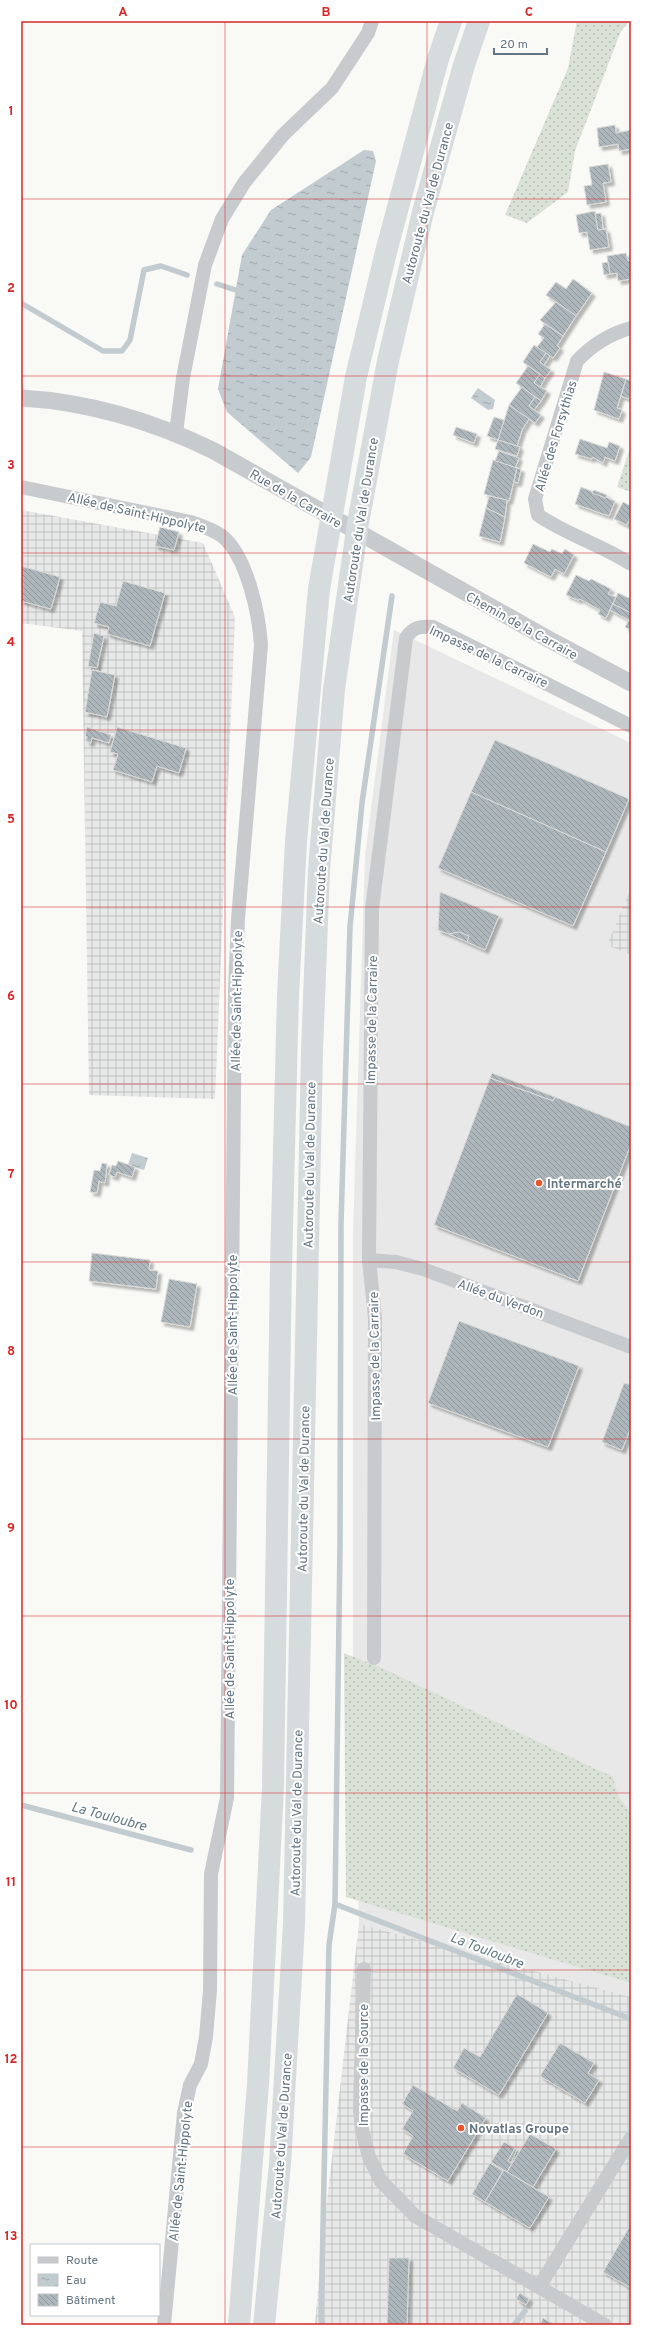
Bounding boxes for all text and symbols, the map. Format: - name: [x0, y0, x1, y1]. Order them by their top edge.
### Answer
- text: A: [118, 5, 128, 21]
- text: B: [322, 5, 331, 21]
- text: C: [525, 5, 533, 21]
- scale bar: [494, 30, 547, 56]
- text: 20 m: [500, 37, 528, 53]
- text: 1: [8, 104, 14, 120]
- street label: Autoroute du Val de Durance: [400, 121, 458, 286]
- text: 2: [7, 281, 15, 297]
- street label: Allée des Forsythias: [532, 379, 581, 494]
- street label: Autoroute du Val de Durance: [341, 437, 383, 604]
- text: 3: [7, 458, 15, 474]
- street label: Rue de la Carraire: [246, 467, 344, 533]
- street label: Allée de Saint-Hippolyte: [66, 490, 207, 538]
- street label: Chemin de la Carraire: [462, 589, 580, 664]
- street label: Impasse de la Carraire: [426, 623, 550, 692]
- text: 4: [7, 635, 15, 651]
- street label: Autoroute du Val de Durance: [311, 757, 339, 925]
- text: 5: [7, 812, 15, 828]
- street label: Allée de Saint-Hippolyte: [229, 930, 247, 1072]
- street label: Impasse de la Carraire: [364, 955, 382, 1085]
- text: 6: [7, 989, 15, 1005]
- street label: Autoroute du Val de Durance: [302, 1082, 320, 1249]
- text: 7: [8, 1167, 15, 1183]
- place label: Intermarché: [547, 1177, 622, 1193]
- marker: Intermarché: [534, 1178, 544, 1188]
- street label: Allée de Saint-Hippolyte: [226, 1254, 242, 1396]
- street label: Allée du Verdon: [455, 1277, 546, 1323]
- street label: Impasse de la Carraire: [367, 1291, 385, 1421]
- text: 8: [7, 1344, 15, 1360]
- street label: Autoroute du Val de Durance: [296, 1406, 314, 1573]
- text: 9: [7, 1521, 15, 1537]
- street label: Allée de Saint-Hippolyte: [223, 1578, 239, 1720]
- text: 10: [4, 1698, 18, 1714]
- street label: Autoroute du Val de Durance: [289, 1730, 307, 1897]
- water label: La Touloubre: [69, 1799, 149, 1836]
- text: 11: [6, 1875, 16, 1891]
- water label: La Touloubre: [447, 1930, 526, 1973]
- street label: Impasse de la Source: [357, 2004, 373, 2126]
- text: 12: [4, 2052, 18, 2068]
- street label: Autoroute du Val de Durance: [269, 2052, 297, 2220]
- street label: Allée de Saint-Hippolyte: [167, 2100, 197, 2242]
- place label: Novatlas Groupe: [469, 2122, 569, 2138]
- marker: Novatlas Groupe: [456, 2123, 466, 2133]
- text: 13: [5, 2229, 18, 2245]
- legend: [30, 2244, 160, 2316]
- text: Route: [66, 2253, 98, 2269]
- text: Eau: [66, 2273, 86, 2289]
- text: Bâtiment: [66, 2293, 116, 2309]

